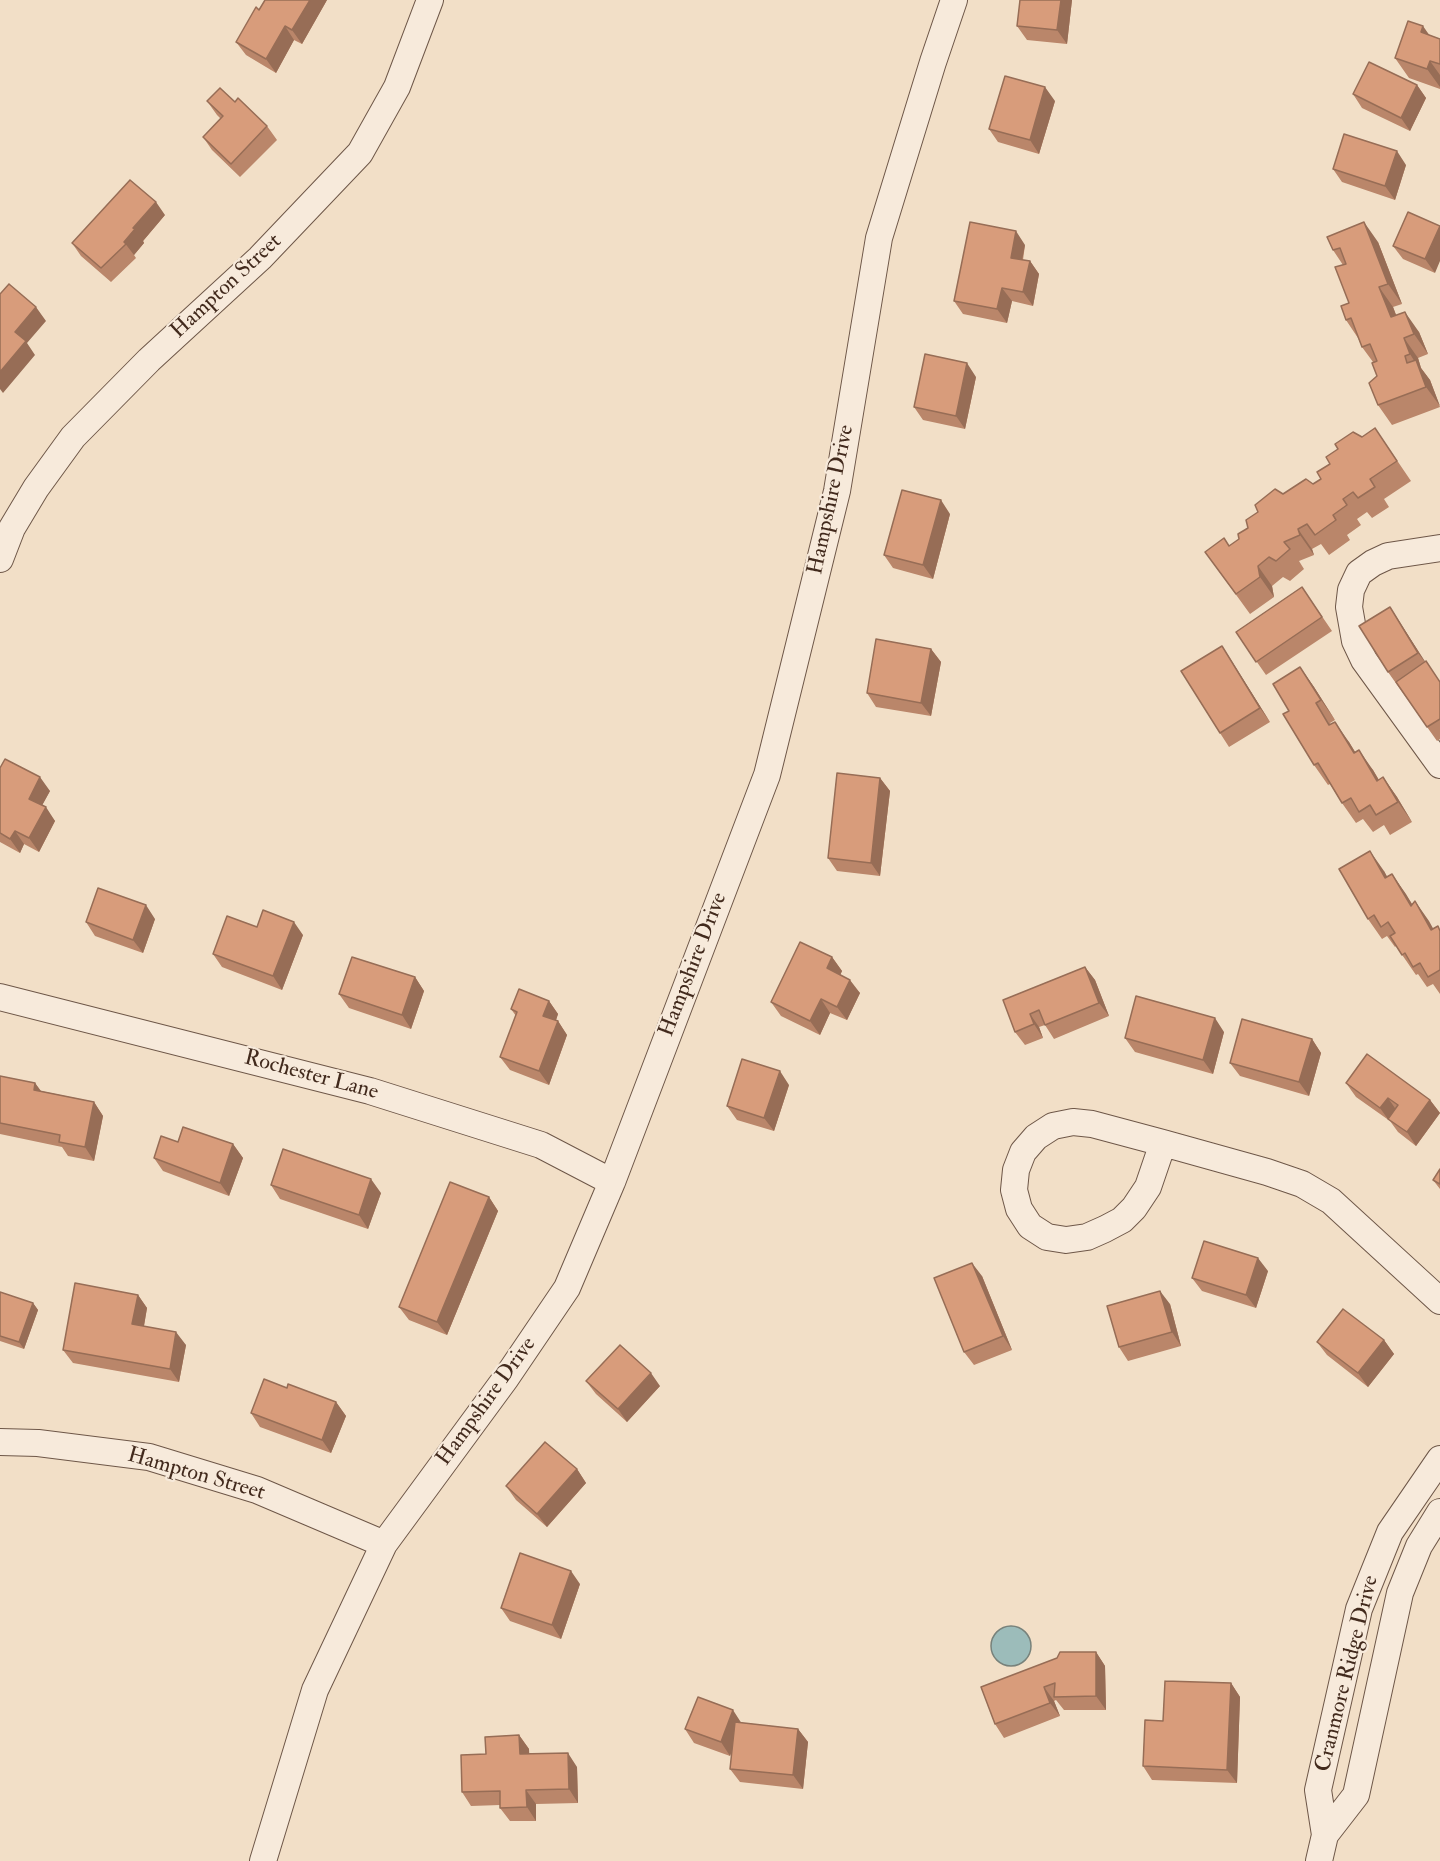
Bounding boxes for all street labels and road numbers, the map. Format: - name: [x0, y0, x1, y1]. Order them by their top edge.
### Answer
- street label: Hampton Street: [166, 229, 288, 345]
- street label: Hampshire Drive: [803, 423, 861, 577]
- street label: Hampshire Drive: [654, 889, 734, 1041]
- street label: Rochester Lane: [241, 1045, 381, 1107]
- street label: Hampshire Drive: [432, 1333, 542, 1471]
- street label: Hampton Street: [124, 1443, 268, 1507]
- street label: Cranmore Ridge Drive: [1311, 1573, 1385, 1775]

